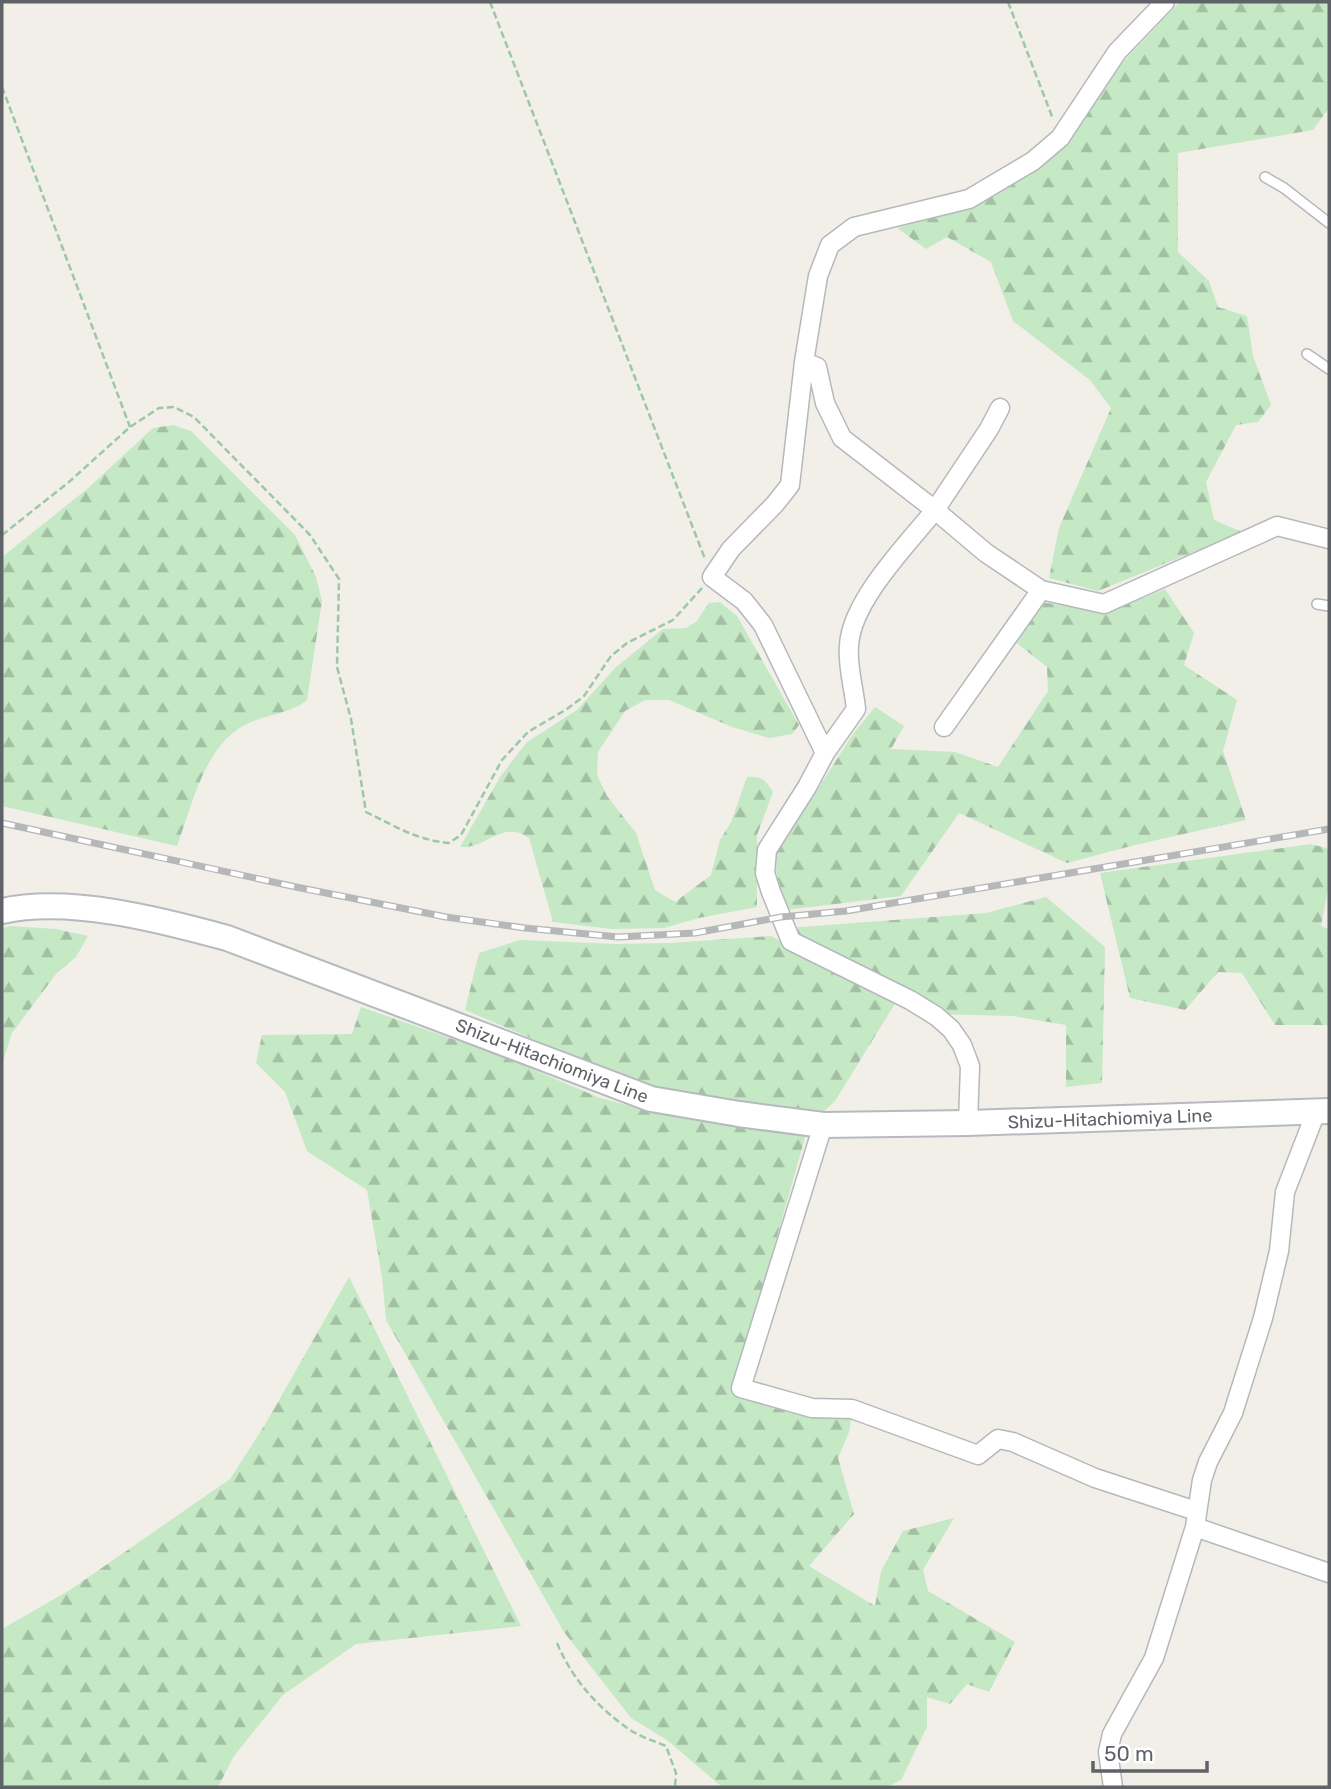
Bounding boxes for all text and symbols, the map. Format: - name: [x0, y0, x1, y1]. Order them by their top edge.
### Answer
- street label: Shizu-Hitachiomiya Line: [453, 1014, 651, 1108]
- street label: Shizu-Hitachiomiya Line: [1007, 1104, 1213, 1134]
- scale bar: [1093, 1730, 1207, 1774]
- text: 50 m: [1104, 1741, 1154, 1766]

